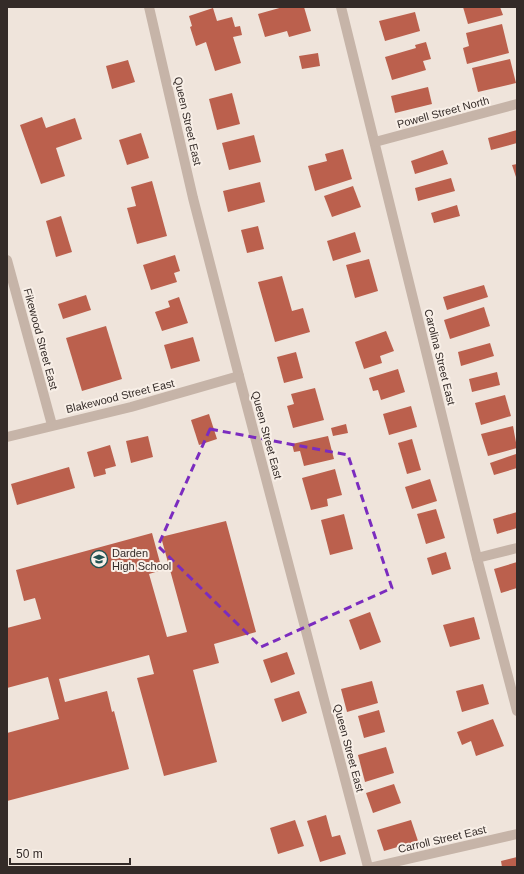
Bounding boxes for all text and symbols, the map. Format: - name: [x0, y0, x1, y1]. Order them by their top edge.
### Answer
- street label: Queen Street East: [172, 76, 204, 166]
- street label: Powell Street North: [396, 94, 490, 130]
- street label: Fikewood Street East: [22, 287, 60, 391]
- street label: Carolina Street East: [422, 308, 458, 406]
- street label: Blakewood Street East: [65, 377, 175, 415]
- street label: Queen Street East: [249, 390, 285, 480]
- place label: Darden High School: [112, 547, 171, 572]
- school or university icon: Darden High School: [89, 549, 109, 569]
- street label: Queen Street East: [331, 703, 367, 793]
- street label: Carroll Street East: [397, 823, 487, 855]
- scale bar: [10, 840, 130, 866]
- text: 50 m: [16, 847, 43, 861]

